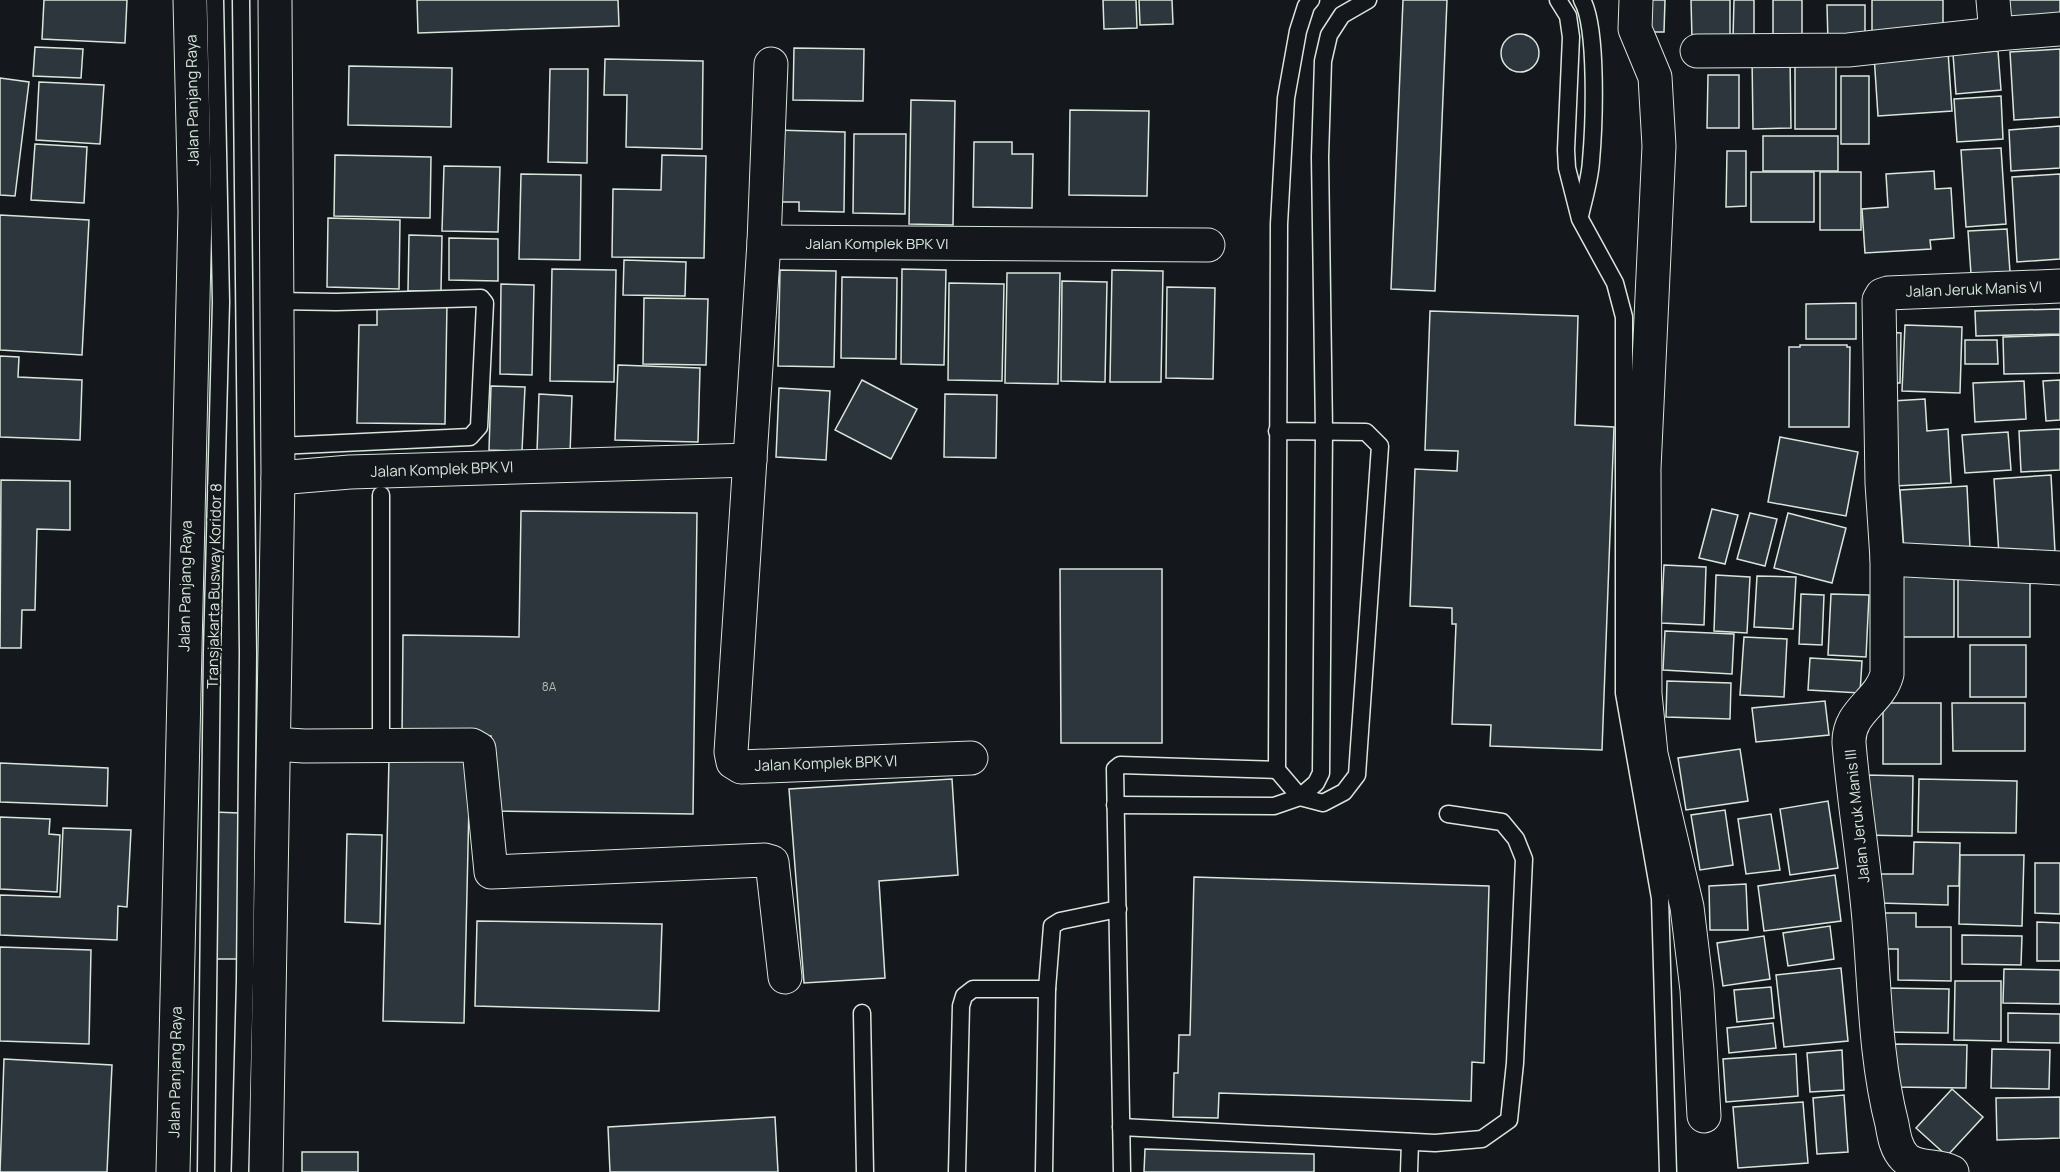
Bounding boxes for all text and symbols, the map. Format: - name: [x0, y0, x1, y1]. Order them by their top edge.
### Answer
- street label: Jalan Panjang Raya: [180, 34, 204, 166]
- street label: Jalan Komplek BPK VI: [806, 233, 948, 254]
- street label: Jalan Jeruk Manis VI: [1906, 276, 2042, 302]
- street label: Jalan Komplek BPK VI: [370, 456, 514, 482]
- street label: Transjakarta Busway Koridor 8: [202, 483, 226, 689]
- street label: Jalan Panjang Raya: [173, 520, 197, 652]
- house number: 8A: [542, 678, 557, 695]
- street label: Jalan Jeruk Manis III: [1840, 748, 1874, 884]
- street label: Jalan Komplek BPK VI: [754, 750, 898, 776]
- street label: Jalan Panjang Raya: [163, 1006, 187, 1138]

